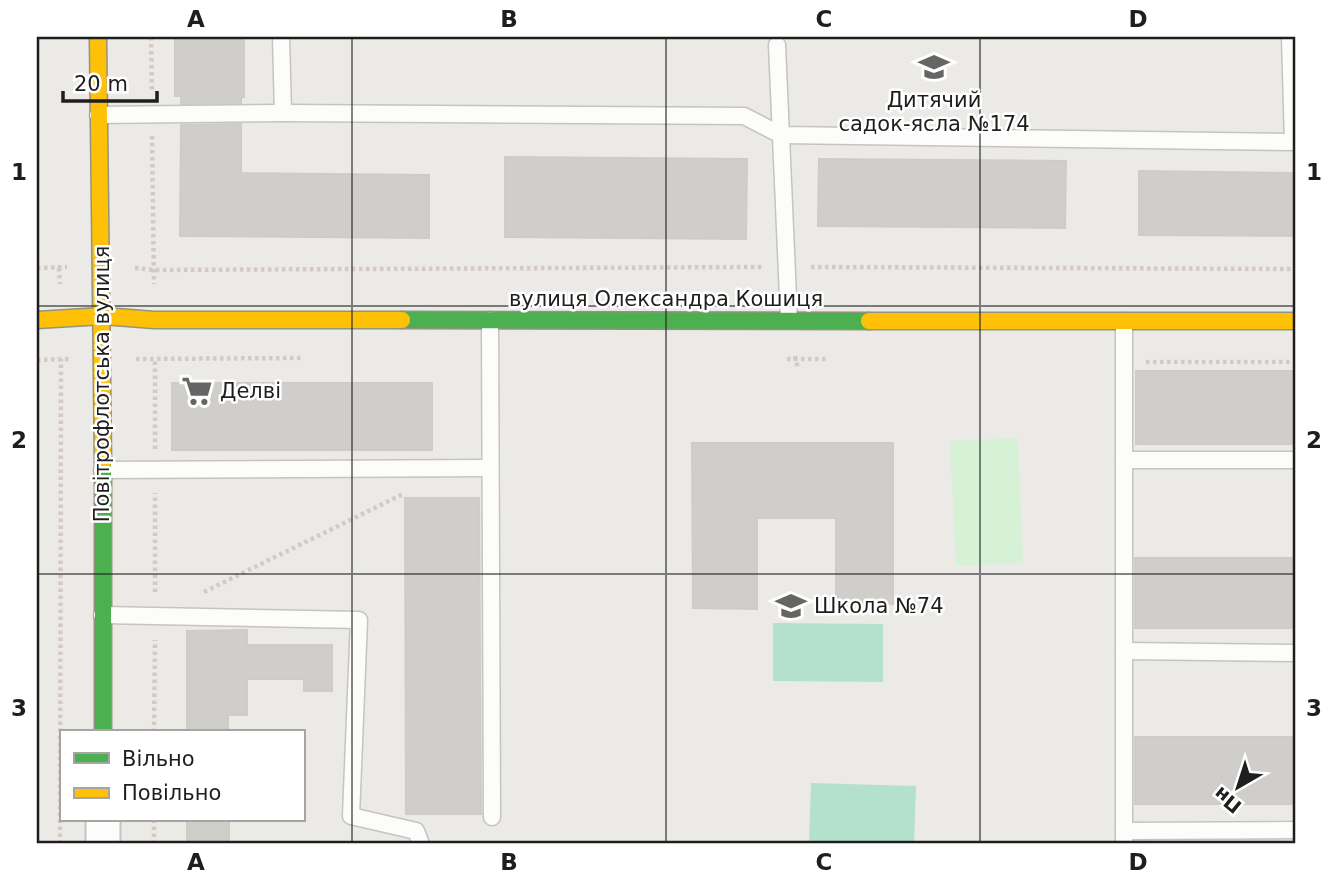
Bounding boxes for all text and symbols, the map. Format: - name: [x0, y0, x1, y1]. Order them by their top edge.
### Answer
- text: A: [187, 6, 205, 32]
- text: B: [500, 6, 518, 32]
- text: C: [816, 6, 832, 32]
- text: D: [1128, 6, 1148, 32]
- school or university icon: Дитячий садок-ясла №174: [917, 50, 951, 84]
- scale bar: [63, 60, 158, 104]
- text: 20 m: [74, 72, 128, 96]
- place label: Дитячий садок-ясла №174: [838, 88, 1030, 136]
- text: 1: [11, 159, 27, 185]
- text: 1: [1306, 159, 1322, 185]
- street label: Повітрофлотська вулиця: [90, 246, 114, 522]
- street label: вулиця Олександра Кошиця: [509, 287, 823, 311]
- supermarket icon: Делві: [180, 374, 214, 408]
- place label: Делві: [220, 379, 281, 403]
- text: 2: [11, 427, 27, 453]
- text: 2: [1306, 427, 1322, 453]
- school or university icon: Школа №74: [774, 589, 808, 623]
- place label: Школа №74: [814, 594, 944, 618]
- text: 3: [11, 695, 27, 721]
- text: 3: [1306, 695, 1322, 721]
- legend: [60, 730, 304, 822]
- text: Вільно: [122, 747, 195, 771]
- north arrow: [1204, 752, 1274, 822]
- text: Повільно: [122, 781, 221, 805]
- text: Пн: [1209, 783, 1246, 818]
- text: A: [187, 849, 205, 875]
- text: B: [500, 849, 518, 875]
- text: C: [816, 849, 832, 875]
- text: D: [1128, 849, 1148, 875]

